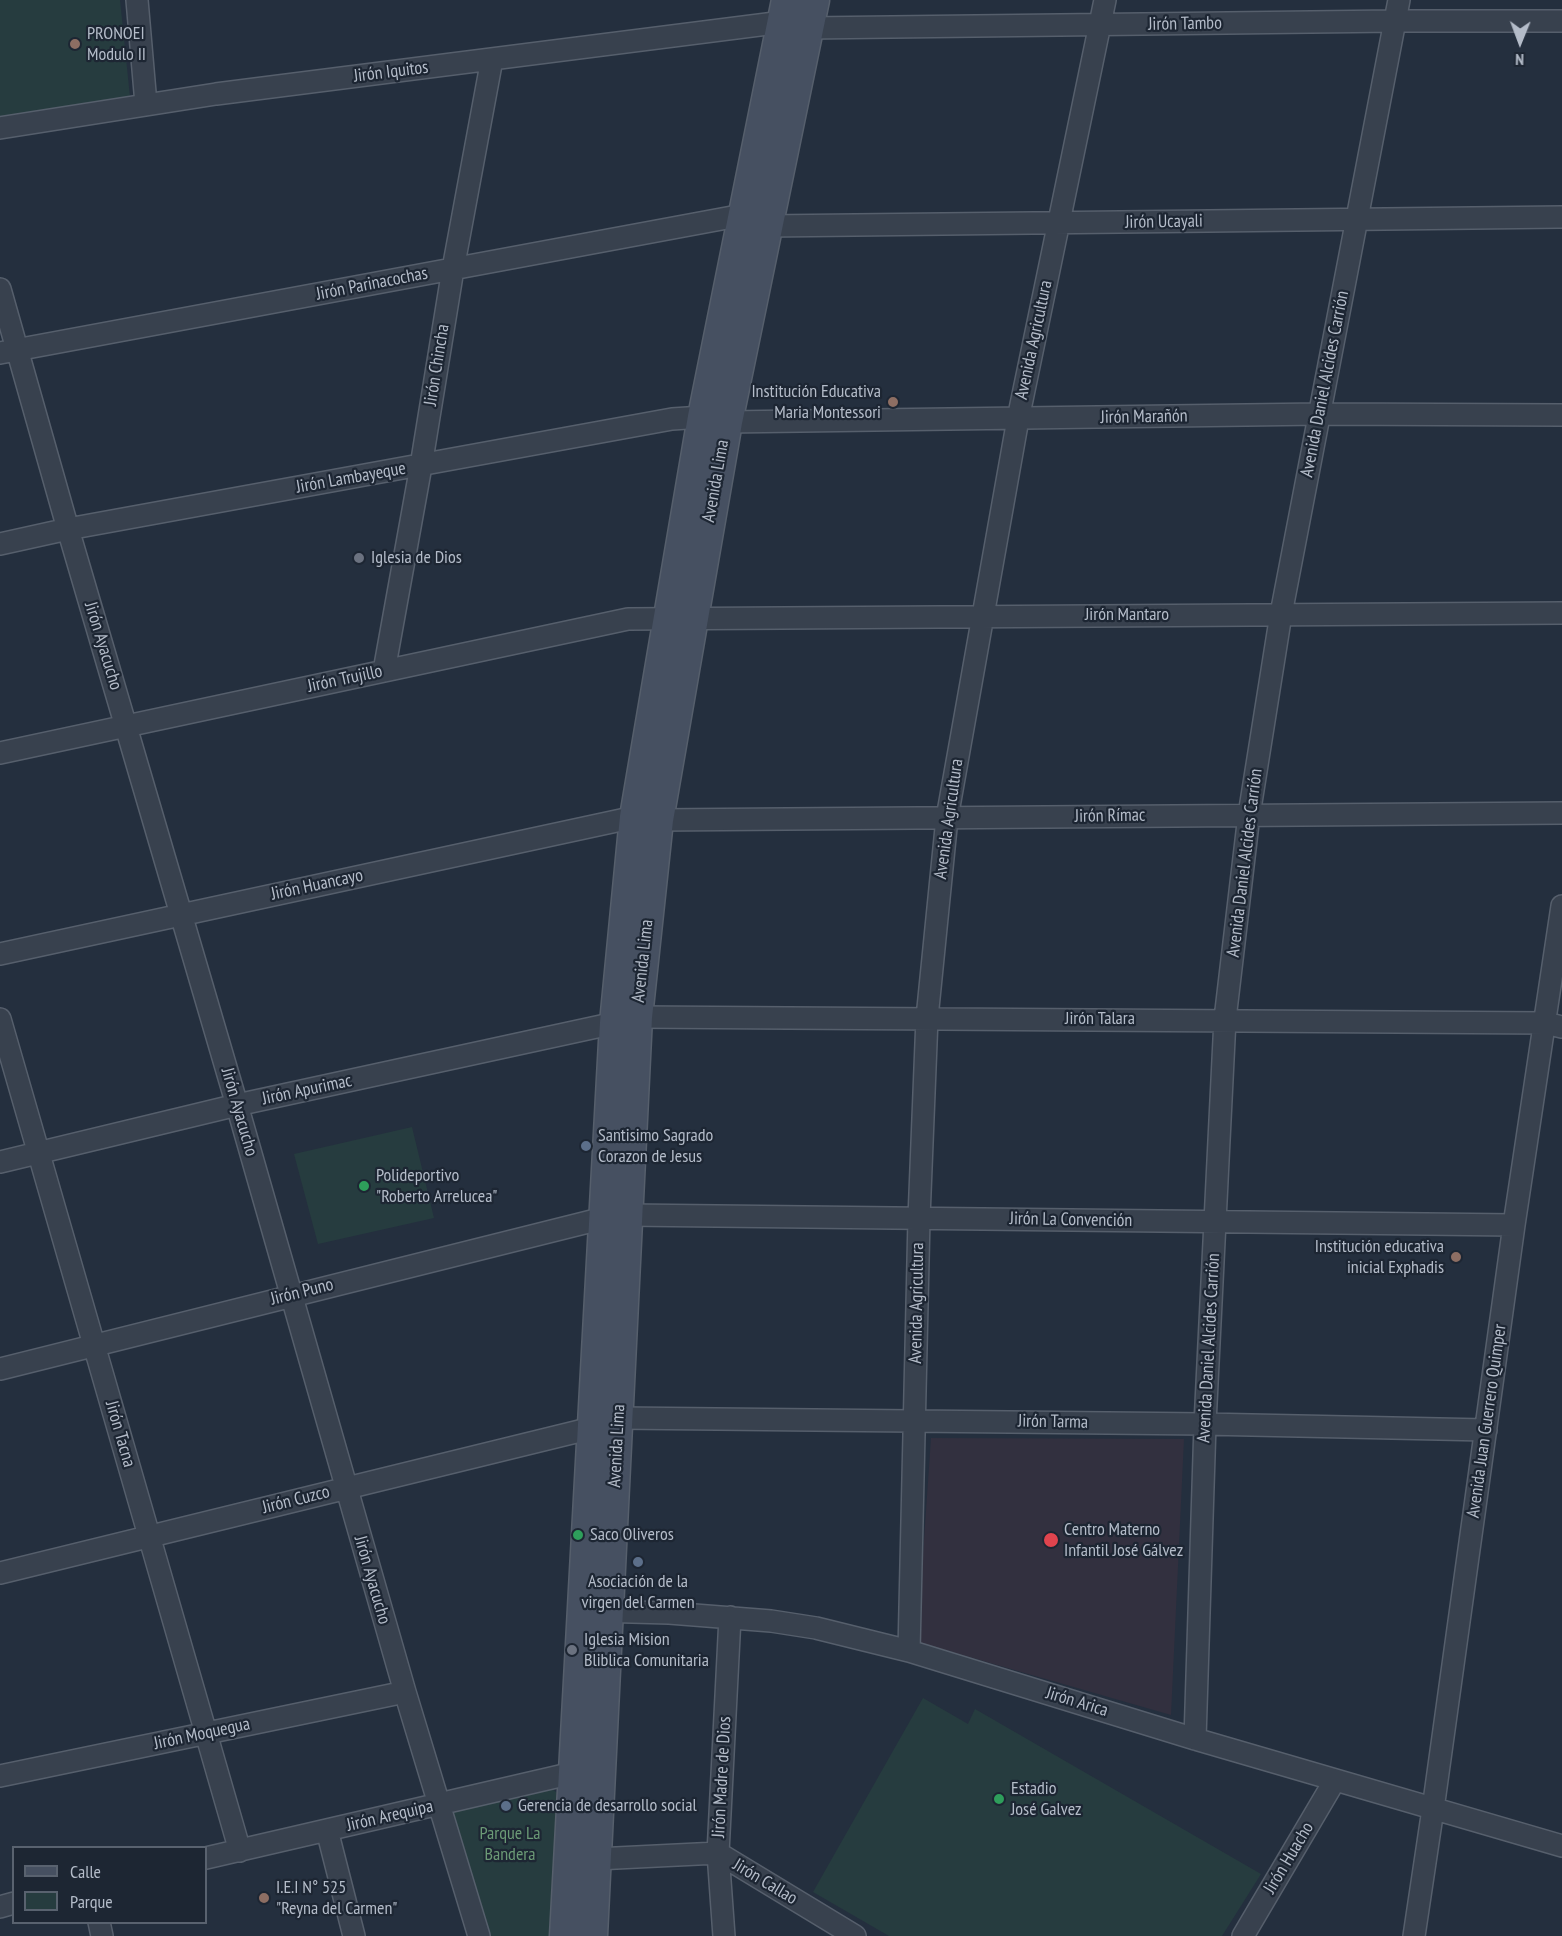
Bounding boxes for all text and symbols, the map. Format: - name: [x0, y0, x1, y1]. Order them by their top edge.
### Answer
- north arrow: [1490, 12, 1550, 72]
- street label: Jirón Tambo: [1148, 13, 1222, 35]
- place label: PRONOEI Modulo II: [87, 23, 146, 66]
- marker: PRONOEI Modulo II: [68, 37, 82, 51]
- text: N: [1515, 50, 1524, 70]
- street label: Jirón Iquitos: [352, 57, 430, 87]
- street label: Jirón Ucayali: [1125, 211, 1203, 233]
- street label: Jirón Parinacochas: [315, 263, 429, 305]
- street label: Avenida Agricultura: [1011, 278, 1057, 402]
- street label: Avenida Daniel Alcides Carrión: [1296, 289, 1354, 479]
- street label: Jirón Chincha: [420, 323, 454, 407]
- place label: Institución Educativa Maria Montessori: [751, 381, 881, 424]
- marker: Institución Educativa Maria Montessori: [886, 395, 900, 409]
- street label: Jirón Marañón: [1100, 405, 1188, 429]
- street label: Avenida Lima: [698, 438, 734, 524]
- street label: Jirón Lambayeque: [295, 458, 407, 498]
- place label: Iglesia de Dios: [371, 547, 462, 569]
- marker: Iglesia de Dios: [352, 551, 366, 565]
- street label: Jirón Ayacucho: [79, 599, 127, 693]
- street label: Jirón Mantaro: [1085, 604, 1169, 626]
- street label: Jirón Trujillo: [306, 661, 384, 697]
- street label: Avenida Agricultura: [930, 757, 968, 881]
- street label: Avenida Daniel Alcides Carrión: [1223, 768, 1267, 958]
- street label: Jirón Rímac: [1075, 805, 1145, 827]
- street label: Jirón Huancayo: [269, 865, 365, 905]
- street label: Avenida Lima: [628, 918, 658, 1004]
- street label: Jirón Talara: [1065, 1008, 1135, 1030]
- street label: Jirón Ayacucho: [216, 1065, 262, 1159]
- street label: Jirón Apurimac: [260, 1070, 354, 1110]
- place label: Santisimo Sagrado Corazon de Jesus: [598, 1125, 713, 1168]
- marker: Santisimo Sagrado Corazon de Jesus: [579, 1139, 593, 1153]
- place label: Polideportivo "Roberto Arrelucea": [376, 1165, 497, 1208]
- marker: Polideportivo "Roberto Arrelucea": [357, 1179, 371, 1193]
- street label: Jirón La Convención: [1010, 1208, 1132, 1232]
- place label: Institución educativa inicial Exphadis: [1315, 1236, 1444, 1278]
- street label: Avenida Agricultura: [905, 1242, 929, 1364]
- marker: Institución educativa inicial Exphadis: [1449, 1250, 1463, 1264]
- street label: Avenida Daniel Alcides Carrión: [1193, 1253, 1225, 1443]
- street label: Jirón Puno: [268, 1274, 336, 1310]
- street label: Avenida Juan Guerrero Quimper: [1463, 1323, 1511, 1519]
- street label: Jirón Tacna: [100, 1398, 140, 1470]
- street label: Avenida Lima: [604, 1404, 630, 1488]
- street label: Jirón Tarma: [1018, 1411, 1088, 1433]
- street label: Jirón Cuzco: [260, 1481, 332, 1519]
- place label: Centro Materno Infantil José Gálvez: [1064, 1519, 1183, 1562]
- place label: Saco Oliveros: [590, 1524, 674, 1546]
- marker: Saco Oliveros: [571, 1528, 585, 1542]
- marker: Centro Materno Infantil José Gálvez: [1042, 1531, 1060, 1549]
- street label: Jirón Ayacucho: [349, 1533, 395, 1627]
- marker: Asociación de la virgen del Carmen: [631, 1555, 645, 1569]
- place label: Asociación de la virgen del Carmen: [581, 1571, 695, 1614]
- place label: Iglesia Mision Bliblica Comunitaria: [584, 1629, 709, 1672]
- marker: Iglesia Mision Bliblica Comunitaria: [565, 1643, 579, 1657]
- street label: Jirón Arica: [1043, 1682, 1111, 1722]
- street label: Jirón Moquegua: [152, 1713, 252, 1755]
- street label: Jirón Madre de Dios: [708, 1716, 736, 1838]
- place label: Estadio José Galvez: [1011, 1778, 1081, 1820]
- marker: Estadio José Galvez: [992, 1792, 1006, 1806]
- place label: Gerencia de desarrollo social: [518, 1795, 697, 1817]
- street label: Jirón Arequipa: [345, 1796, 435, 1836]
- marker: Gerencia de desarrollo social: [499, 1799, 513, 1813]
- street label: Jirón Huacho: [1259, 1818, 1319, 1898]
- park label: Parque La Bandera: [479, 1823, 541, 1866]
- legend: [12, 1846, 207, 1924]
- street label: Jirón Callao: [729, 1854, 801, 1910]
- text: Calle: [70, 1860, 101, 1883]
- place label: I.E.I N° 525 "Reyna del Carmen": [276, 1877, 397, 1920]
- text: Parque: [70, 1890, 113, 1913]
- marker: I.E.I N° 525 "Reyna del Carmen": [257, 1891, 271, 1905]

